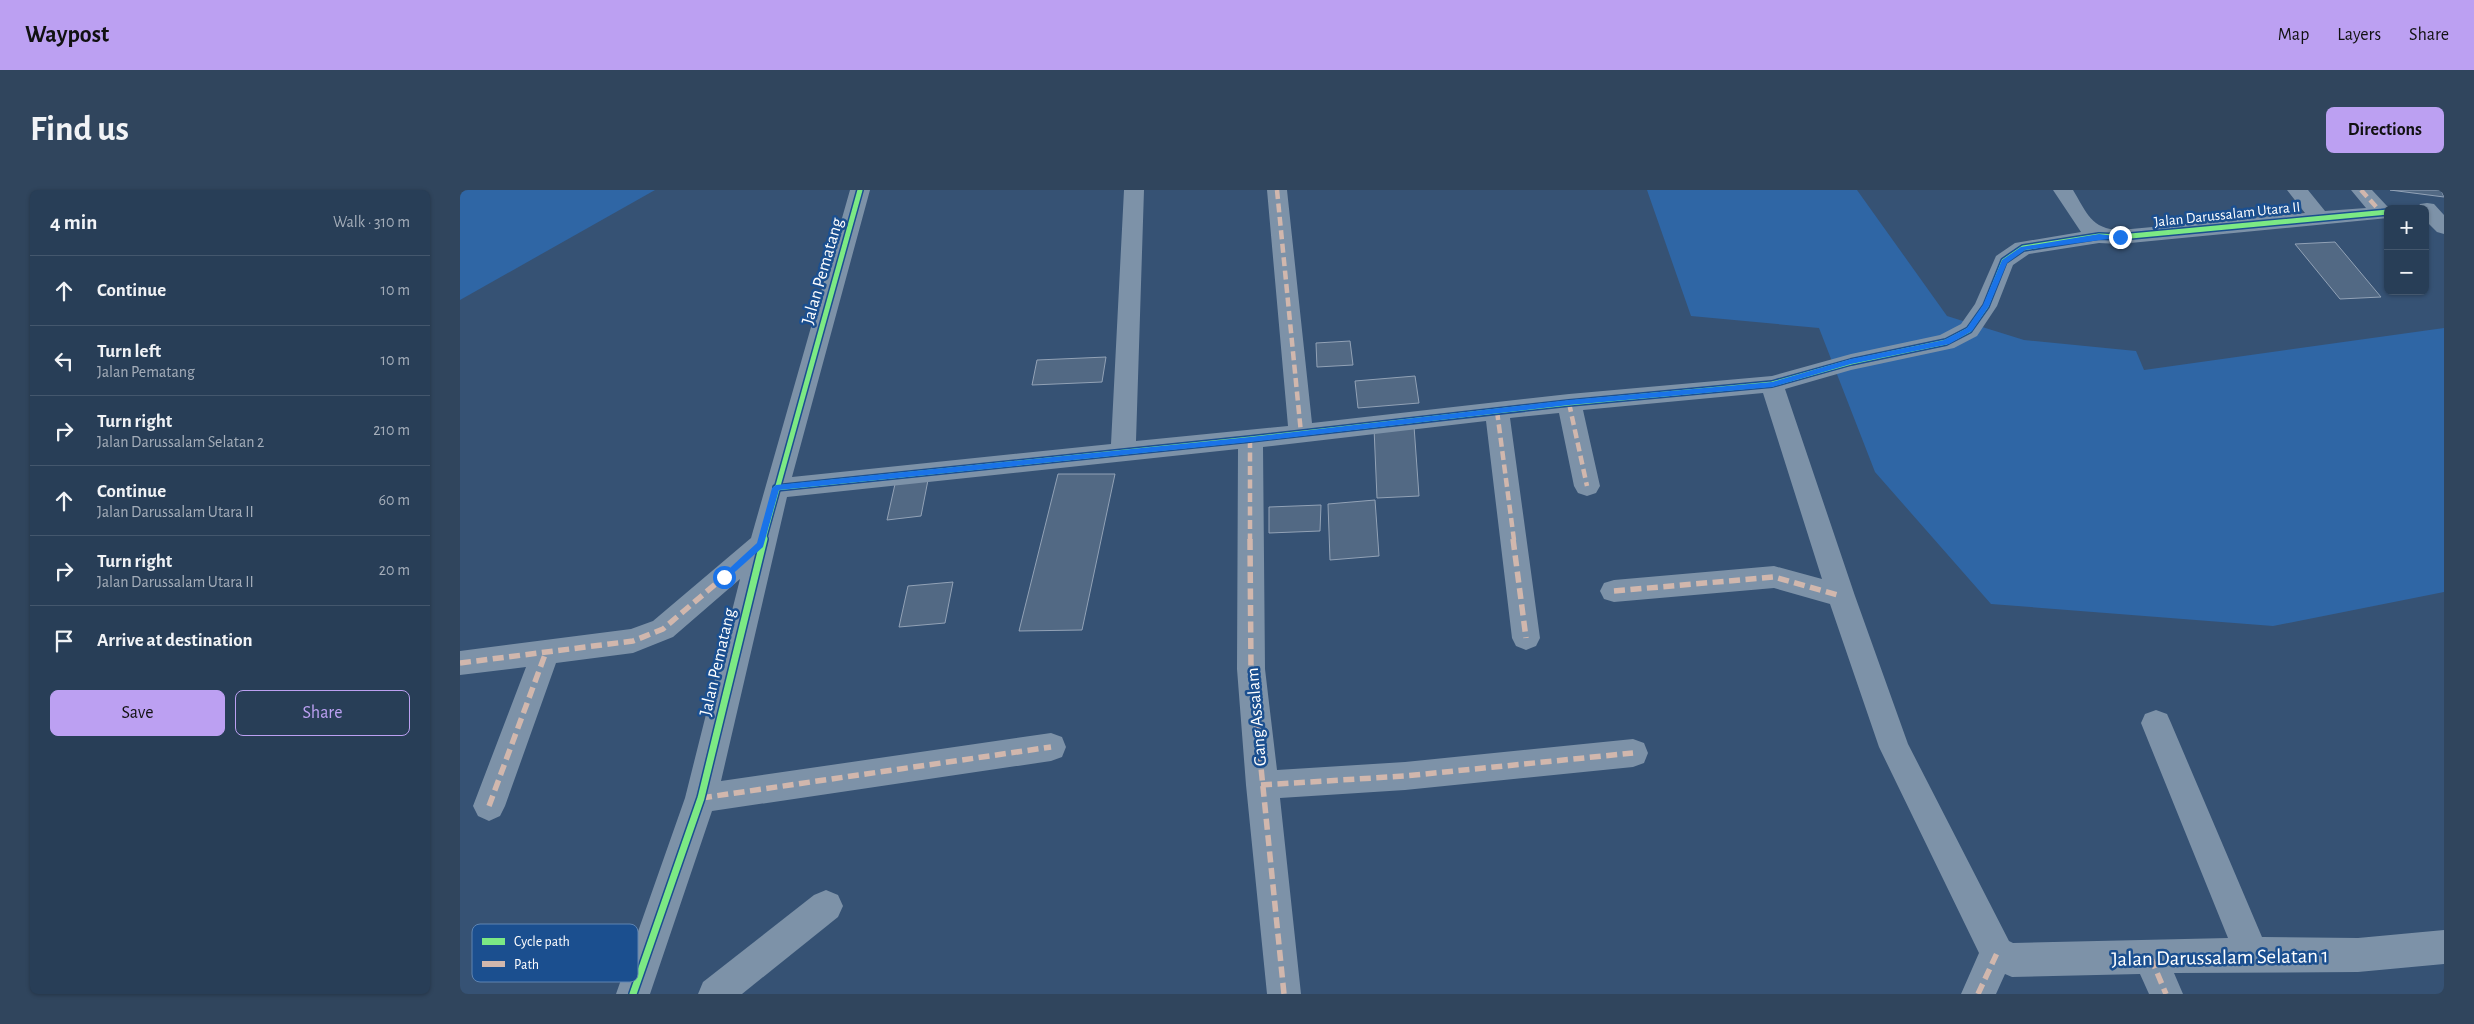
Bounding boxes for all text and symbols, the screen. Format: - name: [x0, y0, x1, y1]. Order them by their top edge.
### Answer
- text: Waypost: [25, 23, 109, 47]
- text: Map: [2278, 26, 2309, 44]
- text: Layers: [2337, 26, 2381, 44]
- text: Share: [2409, 26, 2449, 44]
- button: Directions: [2326, 107, 2444, 153]
- text: Find us: [30, 112, 129, 147]
- street label: Jalan Darussalam Utara II: [2153, 199, 2301, 230]
- map controls: [2384, 205, 2429, 295]
- button: +: [2384, 205, 2429, 250]
- text: 4 min: [50, 212, 97, 233]
- text: Walk · 310 m: [333, 214, 410, 230]
- street label: Jalan Pematang: [799, 216, 847, 327]
- route end: [2109, 226, 2132, 249]
- button: −: [2384, 250, 2429, 295]
- icon: ahead: [50, 277, 78, 305]
- text: Continue: [97, 281, 166, 300]
- text: 10 m: [381, 282, 410, 298]
- text: Turn left: [97, 342, 161, 361]
- icon: left: [50, 347, 78, 375]
- text: 10 m: [381, 352, 410, 368]
- text: Jalan Pematang: [97, 364, 195, 380]
- text: Turn right: [97, 412, 172, 431]
- icon: right: [50, 417, 78, 445]
- text: 210 m: [373, 422, 410, 438]
- text: Jalan Darussalam Selatan 2: [97, 434, 264, 450]
- text: Continue: [97, 482, 166, 501]
- icon: ahead: [50, 487, 78, 515]
- text: 60 m: [379, 492, 410, 508]
- text: Jalan Darussalam Utara II: [97, 504, 254, 520]
- text: Turn right: [97, 552, 172, 571]
- icon: right: [50, 557, 78, 585]
- text: 20 m: [379, 562, 410, 578]
- route start: [713, 566, 736, 589]
- text: Jalan Darussalam Utara II: [97, 574, 254, 590]
- street label: Jalan Pematang: [697, 606, 739, 718]
- icon: arrive: [50, 627, 78, 655]
- text: Arrive at destination: [97, 631, 253, 650]
- street label: Gang Assalam: [1244, 667, 1270, 767]
- button: Save: [50, 690, 225, 736]
- button: Share: [235, 690, 410, 736]
- legend: [472, 924, 638, 982]
- text: Cycle path: [514, 935, 570, 949]
- street label: Jalan Darussalam Selatan 1: [2111, 945, 2329, 970]
- text: Path: [514, 958, 539, 972]

